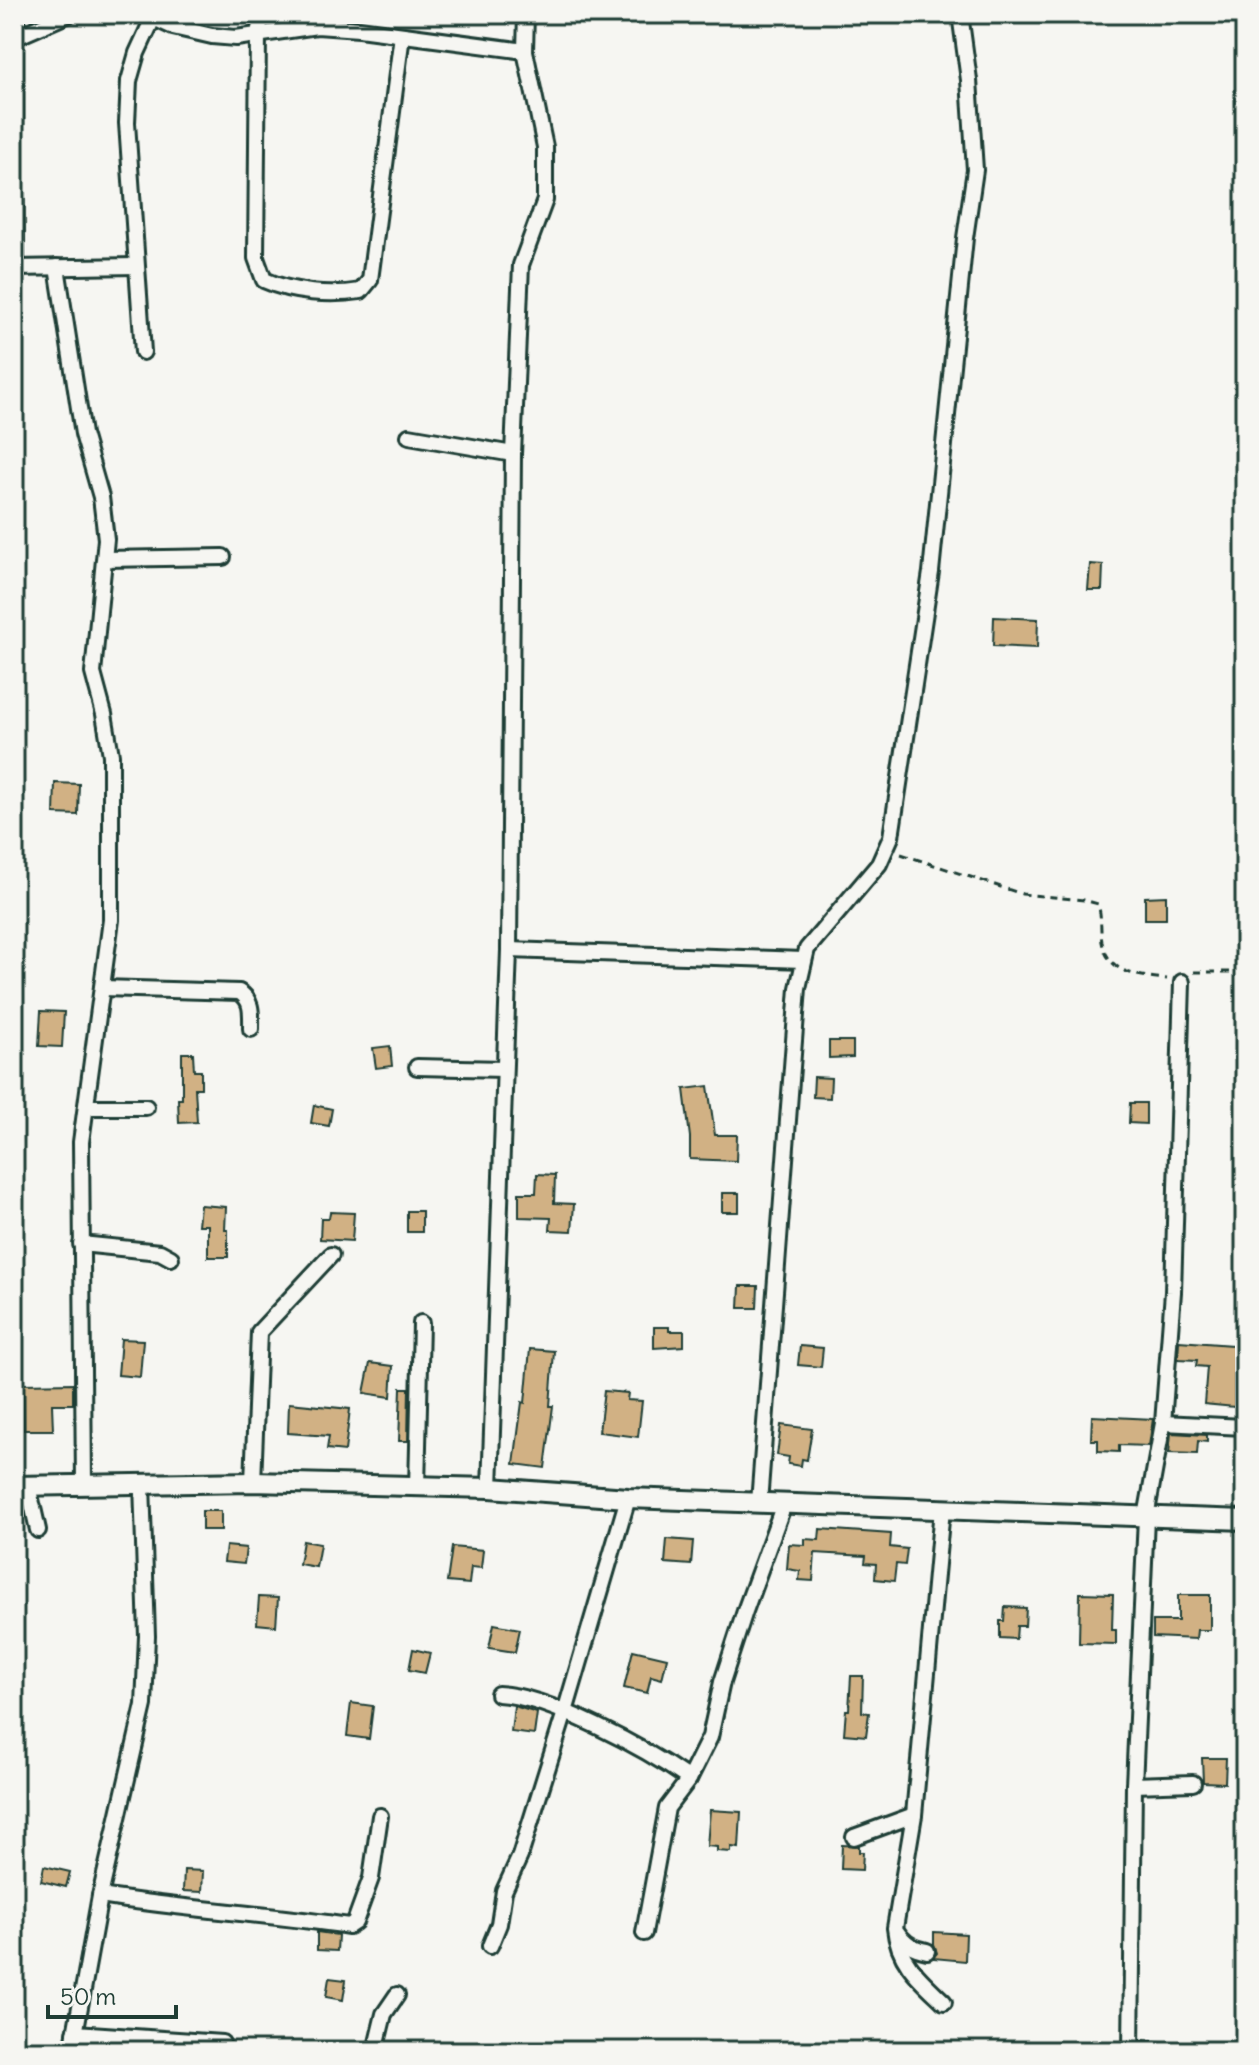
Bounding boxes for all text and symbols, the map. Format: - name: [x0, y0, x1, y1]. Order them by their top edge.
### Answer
- scale bar: [48, 1969, 176, 2019]
- text: 50 m: [60, 1981, 116, 2011]

